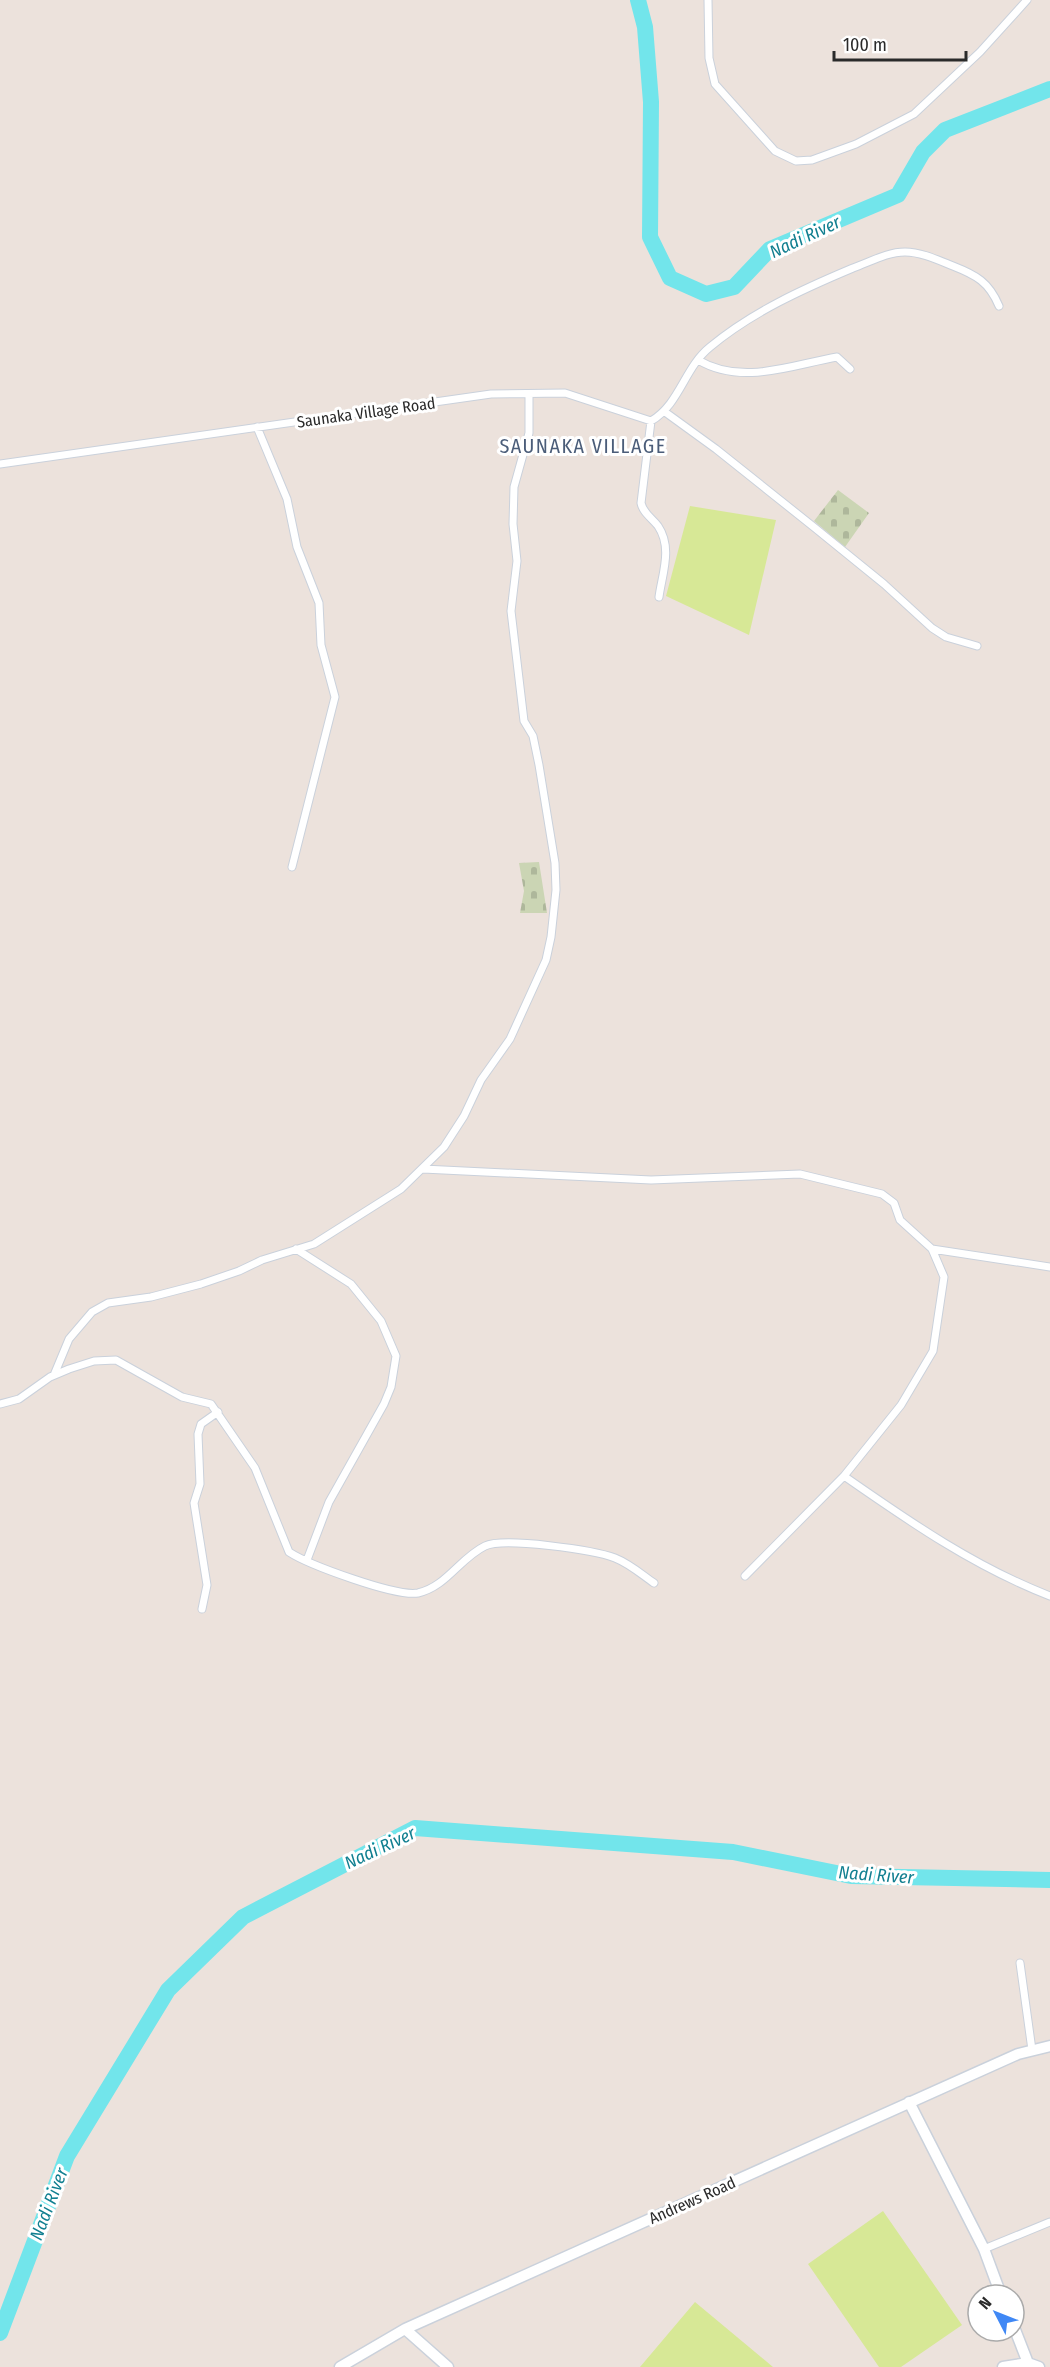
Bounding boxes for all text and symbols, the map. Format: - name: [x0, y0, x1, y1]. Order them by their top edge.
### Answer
- scale bar: [834, 24, 966, 62]
- text: 100 m: [843, 34, 887, 56]
- water label: Nadi River: [766, 211, 845, 263]
- street label: Saunaka Village Road: [296, 393, 436, 432]
- district label: SAUNAKA VILLAGE: [499, 434, 667, 458]
- water label: Nadi River: [341, 1822, 420, 1874]
- water label: Nadi River: [838, 1861, 915, 1889]
- water label: Nadi River: [25, 2164, 73, 2243]
- street label: Andrews Road: [646, 2173, 738, 2228]
- north arrow: [966, 2283, 1026, 2343]
- text: N: [975, 2293, 995, 2313]

